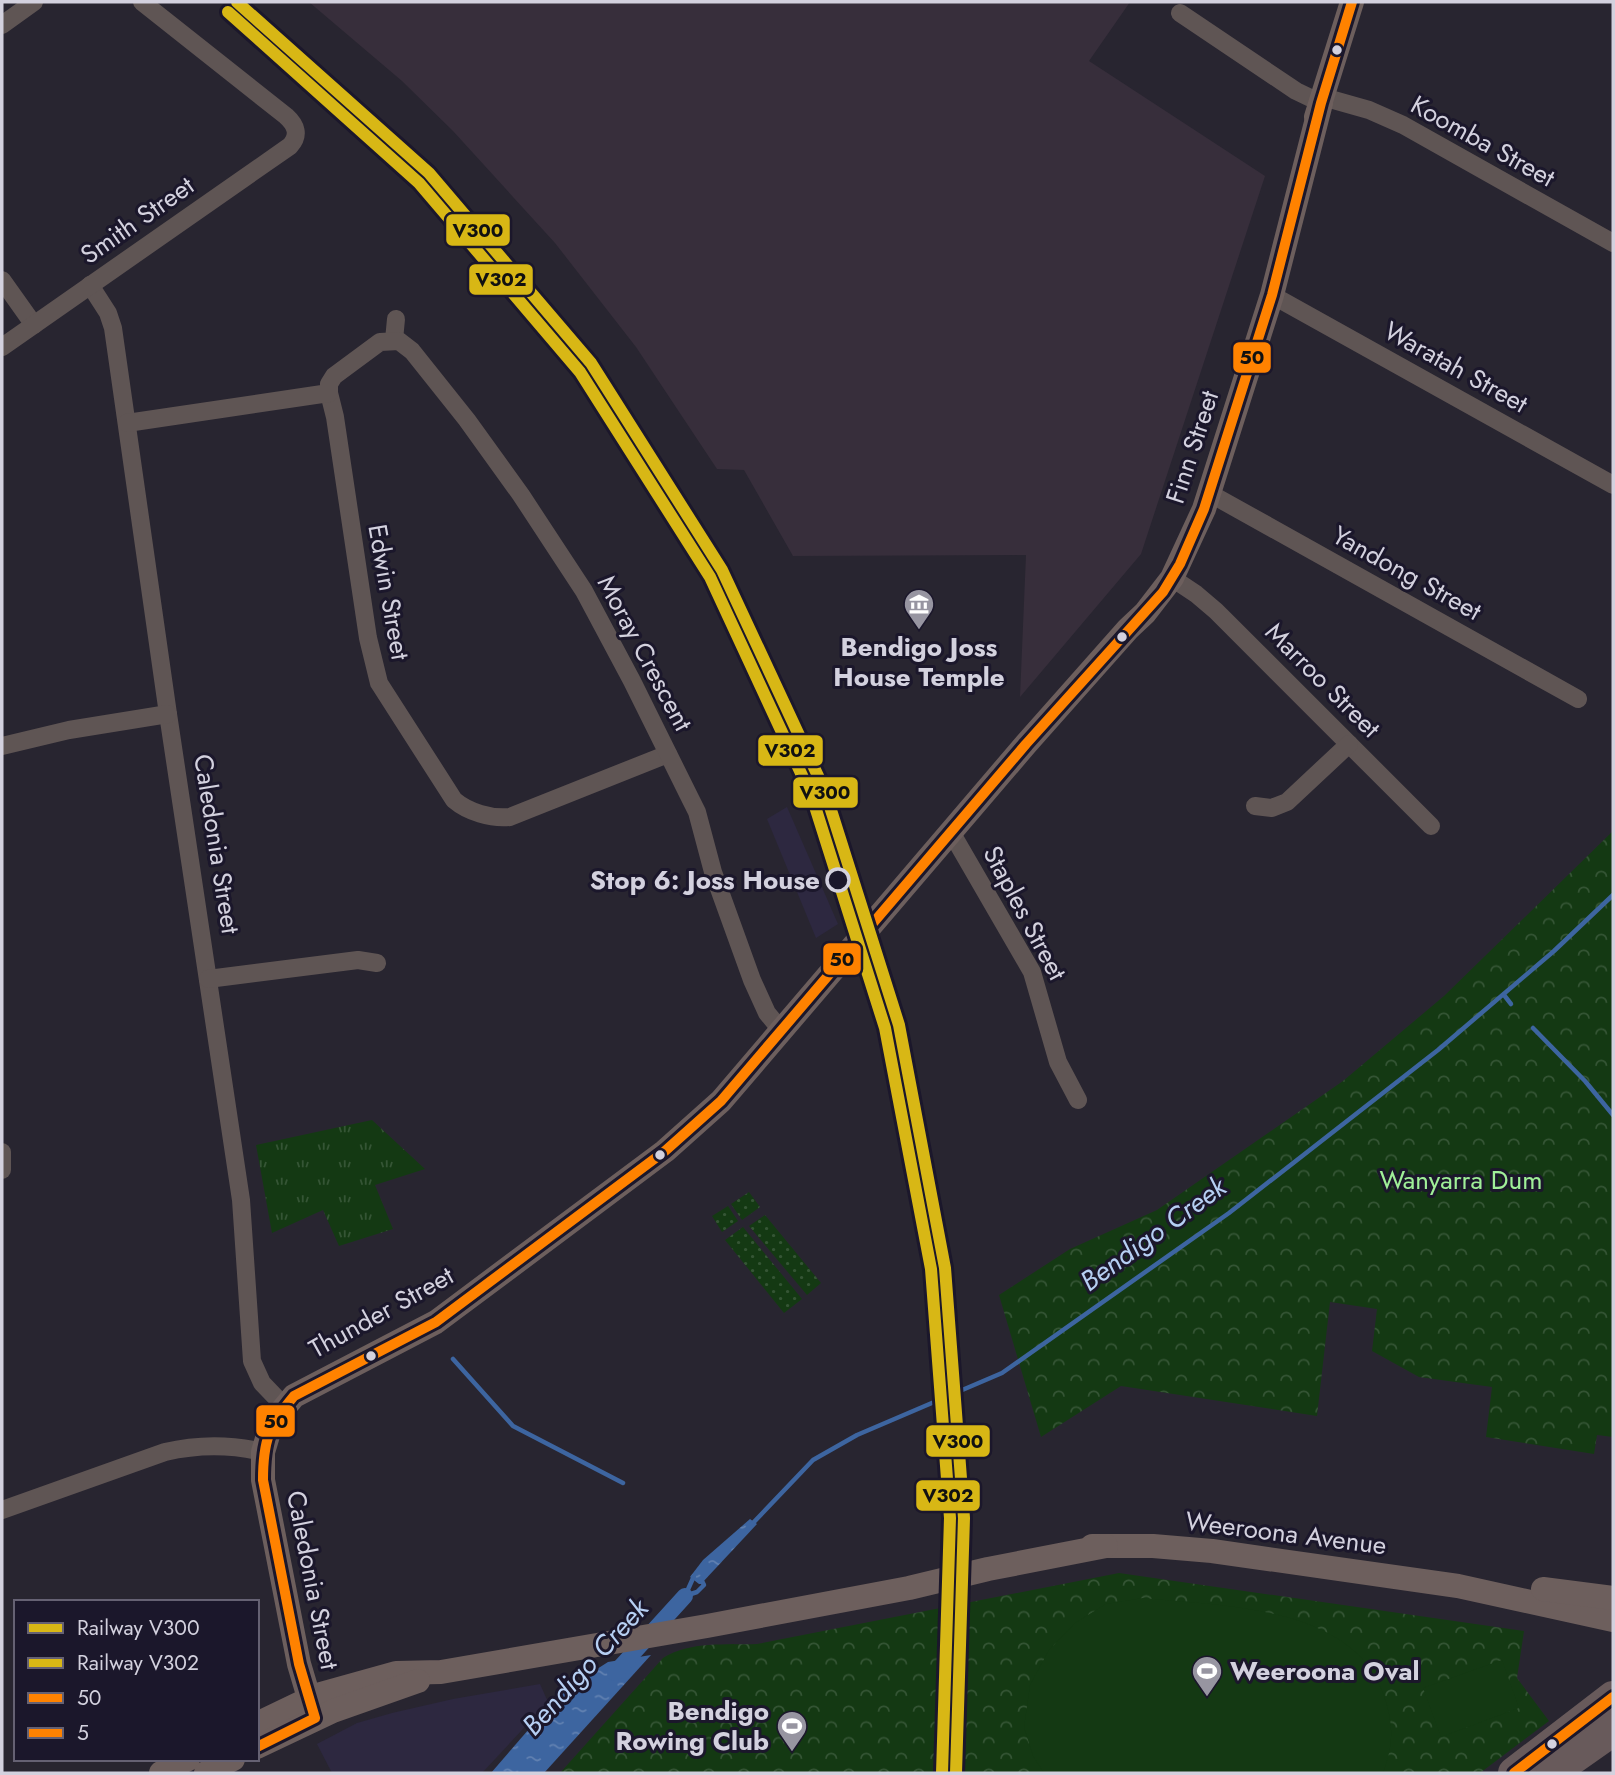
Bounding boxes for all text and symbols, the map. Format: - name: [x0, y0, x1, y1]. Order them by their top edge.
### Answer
- unlabelled marker: [1330, 43, 1344, 57]
- street label: Koomba Street: [1404, 86, 1563, 197]
- street label: Smith Street: [72, 166, 202, 273]
- line badge: V300: [445, 213, 511, 247]
- text: V300: [452, 217, 503, 244]
- line badge: V302: [468, 263, 534, 296]
- text: V302: [475, 266, 526, 293]
- street label: Waratah Street: [1377, 312, 1536, 423]
- line badge: 50: [1232, 341, 1272, 374]
- text: 50: [1240, 344, 1264, 371]
- street label: Finn Street: [1156, 385, 1228, 508]
- street label: Yandong Street: [1325, 516, 1489, 630]
- street label: Edwin Street: [358, 521, 420, 664]
- street label: Moray Crescent: [588, 568, 702, 738]
- museum icon: Bendigo Joss House Temple: [902, 587, 936, 631]
- street label: Marroo Street: [1257, 614, 1390, 747]
- place label: Bendigo Joss House Temple: [833, 628, 1005, 696]
- unlabelled marker: [1115, 630, 1129, 644]
- line badge: V302: [757, 734, 824, 767]
- text: V302: [764, 737, 815, 764]
- street label: Caledonia Street: [184, 751, 250, 937]
- line badge: V300: [792, 776, 859, 809]
- text: V300: [799, 779, 850, 806]
- street label: Staples Street: [974, 839, 1077, 988]
- place label: Stop 6: Joss House: [590, 861, 820, 899]
- marker: Stop 6: Joss House: [826, 868, 850, 892]
- line badge: 50: [822, 942, 862, 976]
- text: 50: [830, 946, 854, 973]
- unlabelled marker: [653, 1148, 667, 1162]
- park label: Wanyarra Dum: [1380, 1161, 1542, 1199]
- water label: Bendigo Creek: [1071, 1166, 1236, 1301]
- street label: Thunder Street: [302, 1256, 461, 1367]
- unlabelled marker: [364, 1349, 378, 1363]
- line badge: 50: [255, 1404, 296, 1438]
- text: 50: [264, 1408, 288, 1435]
- line badge: V300: [925, 1424, 991, 1458]
- text: V300: [932, 1428, 983, 1455]
- line badge: V302: [915, 1479, 981, 1512]
- text: V302: [922, 1482, 973, 1509]
- street label: Caledonia Street: [277, 1487, 349, 1673]
- street label: Weeroona Avenue: [1183, 1502, 1389, 1564]
- water label: Bendigo Creek: [512, 1589, 659, 1745]
- legend: [14, 1600, 259, 1761]
- text: Railway V300: [77, 1613, 200, 1643]
- text: Railway V302: [77, 1648, 199, 1678]
- place label: Weeroona Oval: [1230, 1652, 1420, 1690]
- sports icon: Weeroona Oval: [1190, 1654, 1224, 1698]
- text: 50: [77, 1683, 101, 1713]
- place label: Bendigo Rowing Club: [615, 1692, 769, 1760]
- sports icon: Bendigo Rowing Club: [775, 1709, 809, 1753]
- text: 5: [77, 1718, 89, 1748]
- unlabelled marker: [1545, 1737, 1559, 1751]

